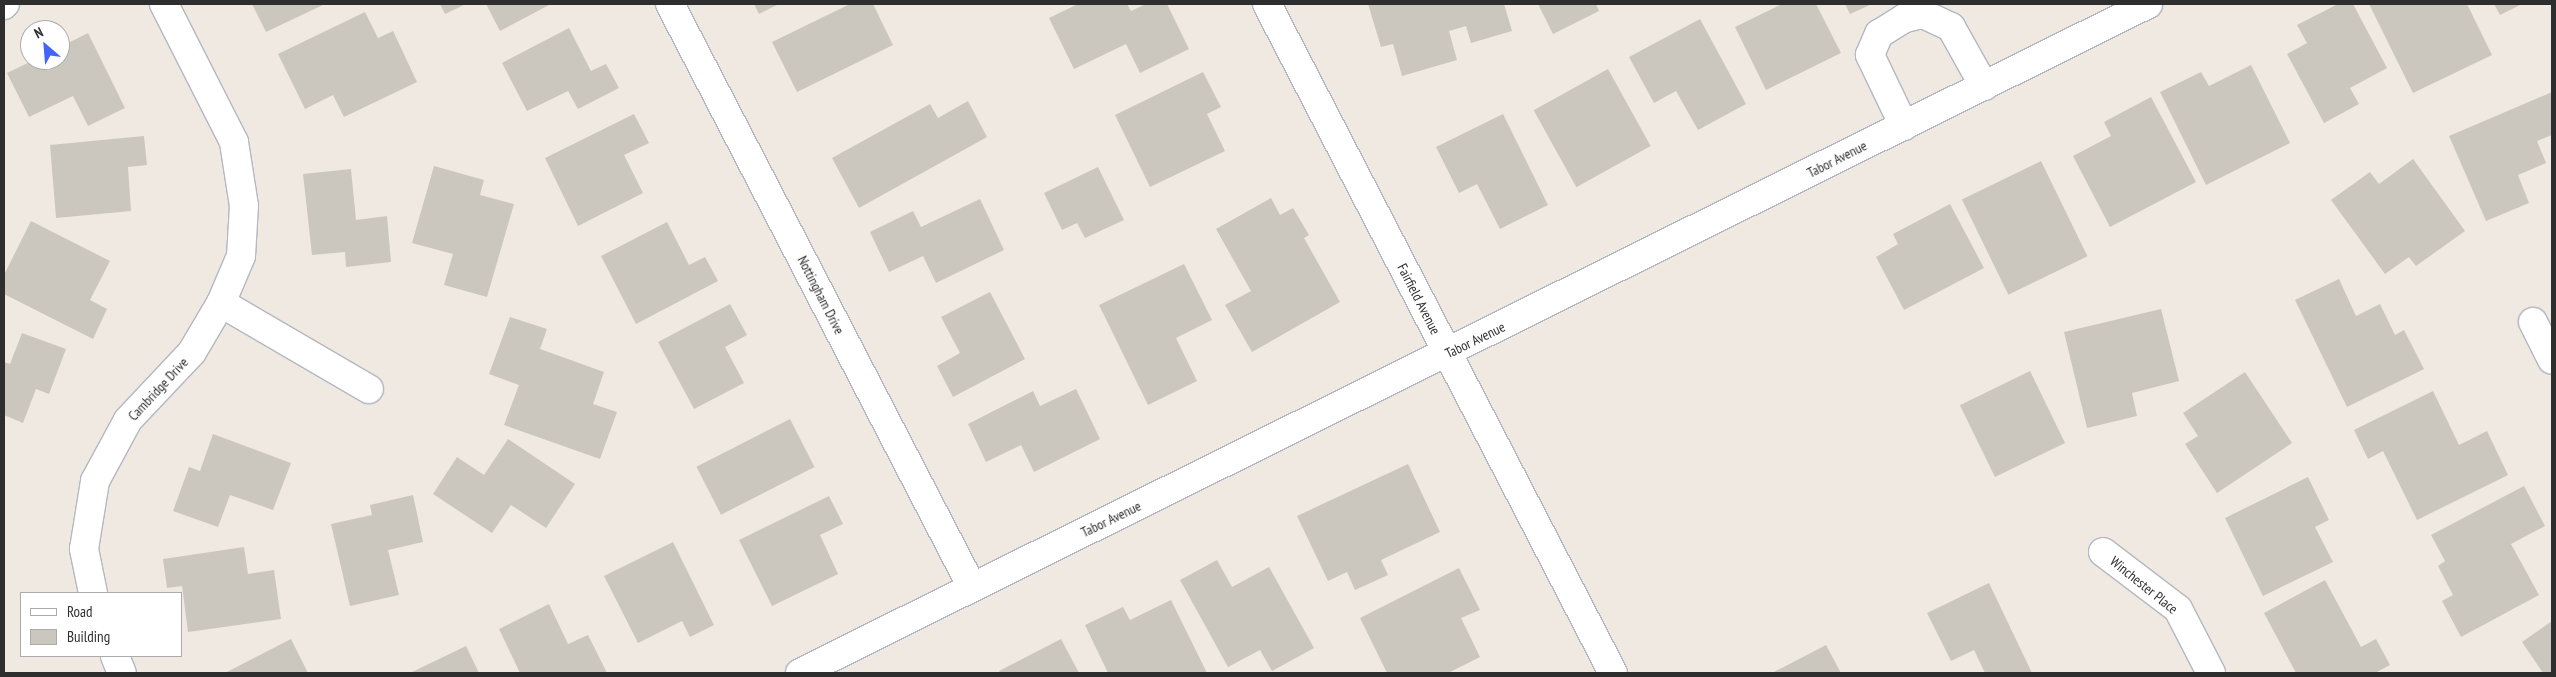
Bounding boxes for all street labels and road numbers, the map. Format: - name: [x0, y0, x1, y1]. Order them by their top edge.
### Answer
- street label: Tabor Avenue: [1804, 137, 1870, 181]
- street label: Nottingham Drive: [794, 253, 848, 337]
- street label: Fairfield Avenue: [1394, 261, 1444, 337]
- street label: Tabor Avenue: [1442, 318, 1508, 362]
- street label: Cambridge Drive: [125, 354, 191, 424]
- street label: Tabor Avenue: [1078, 497, 1144, 541]
- street label: Winchester Place: [2107, 553, 2181, 617]

